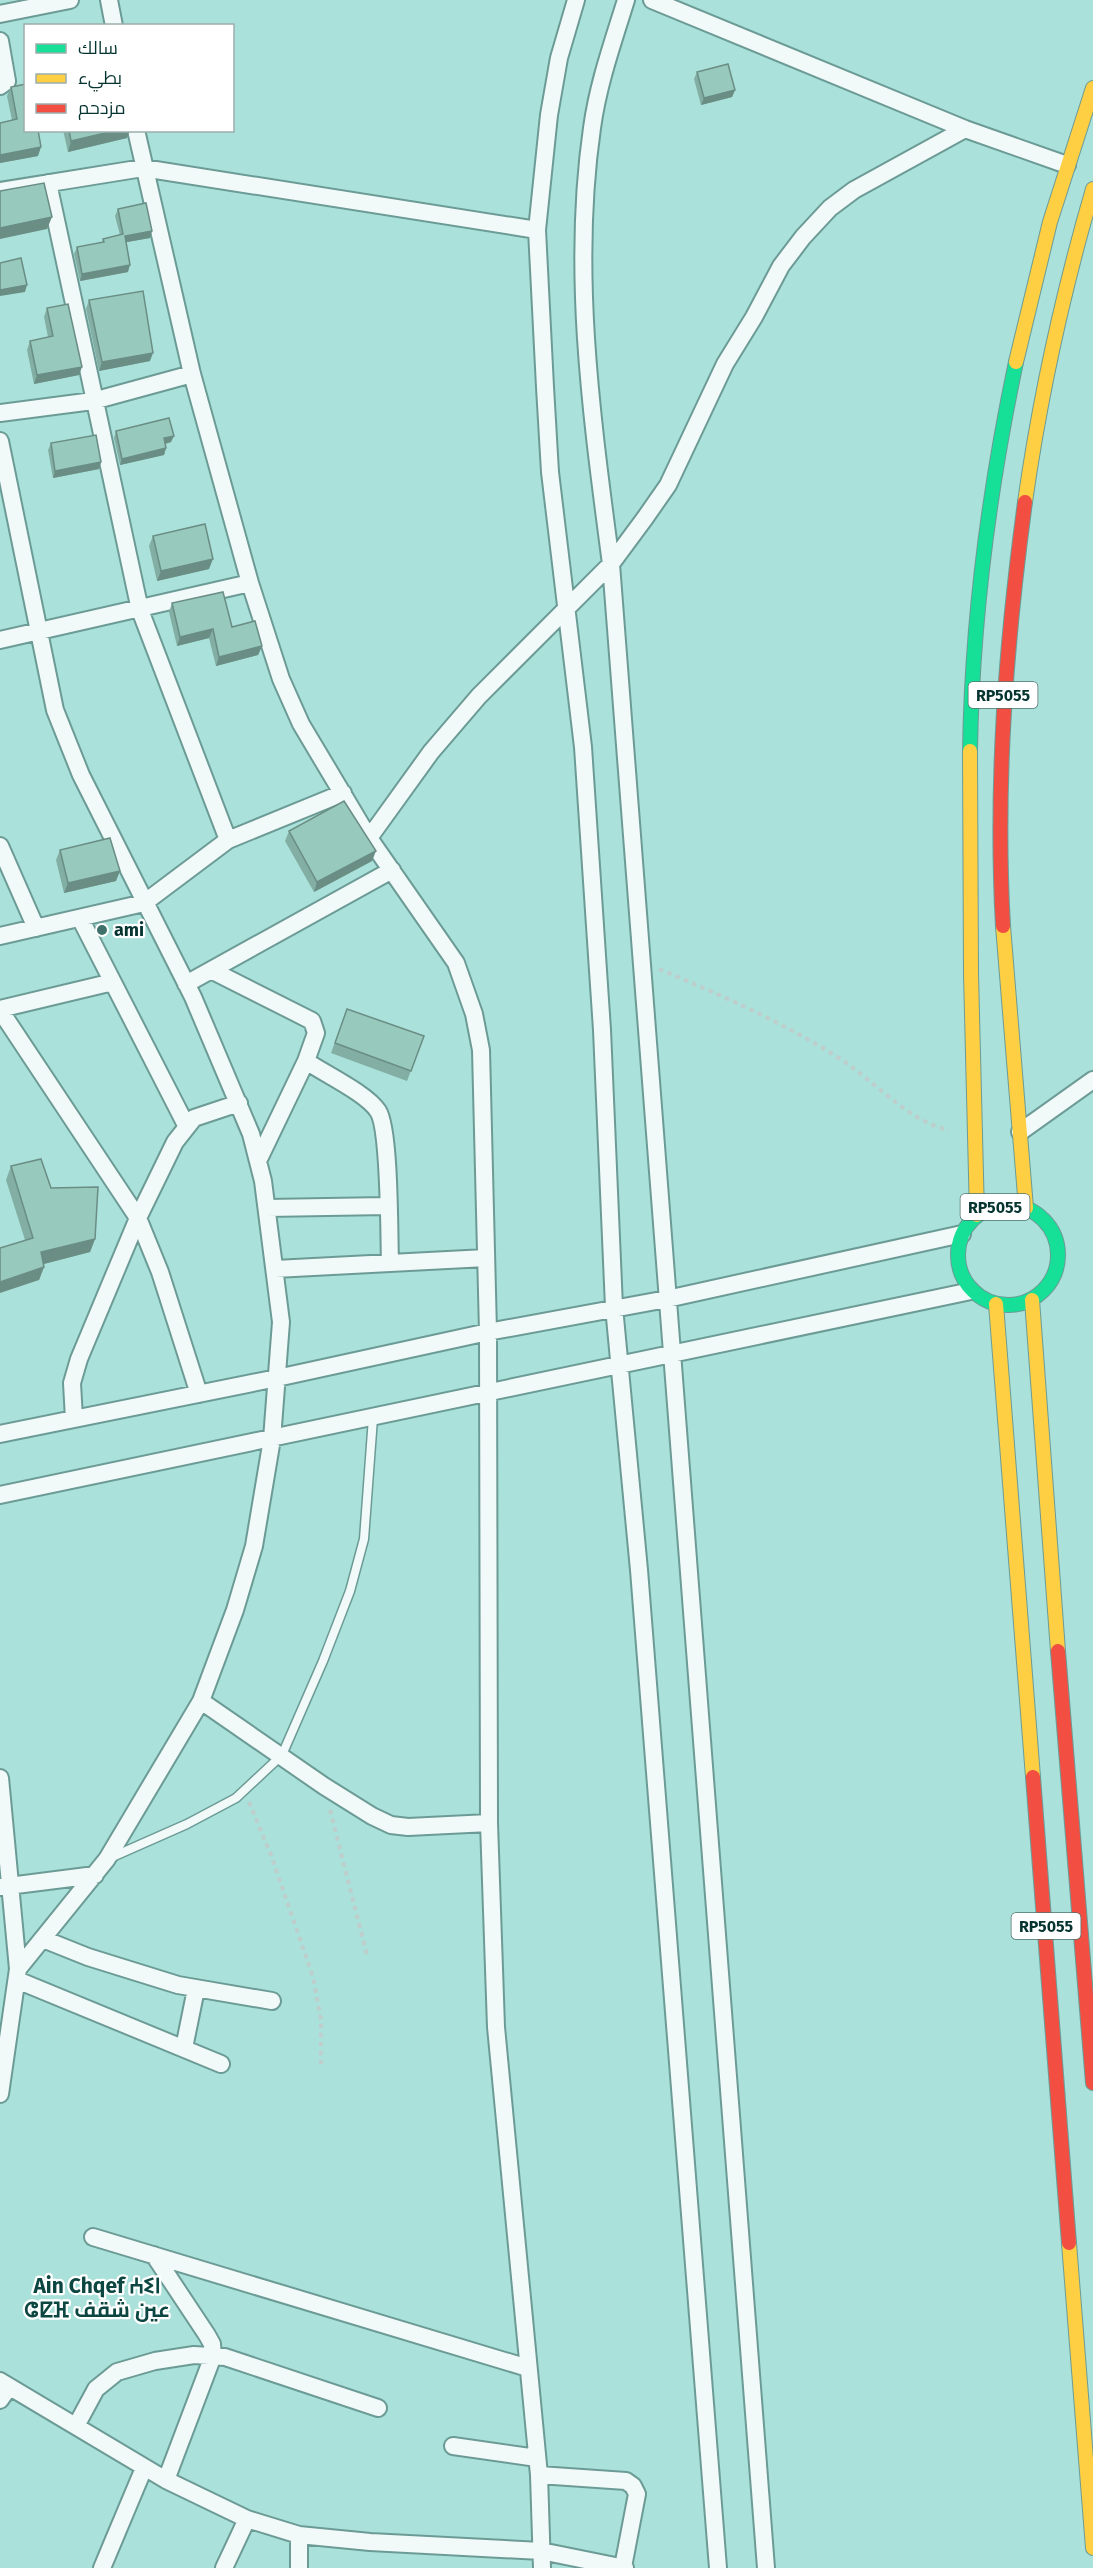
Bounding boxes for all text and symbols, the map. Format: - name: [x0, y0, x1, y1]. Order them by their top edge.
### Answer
- legend: [24, 24, 234, 132]
- text: سالك: [78, 37, 118, 59]
- text: بطيء: [78, 67, 122, 92]
- text: مزدحم: [78, 97, 126, 120]
- road number: RP5055: [968, 682, 1038, 708]
- place label: ami: [114, 919, 144, 941]
- marker: ami: [95, 923, 109, 937]
- road number: RP5055: [960, 1194, 1030, 1220]
- road number: RP5055: [1012, 1913, 1080, 1939]
- district label: Ain Chqef ⵄⵉⵏ ⵛⵇⴼ عين شقف: [24, 2273, 170, 2323]

